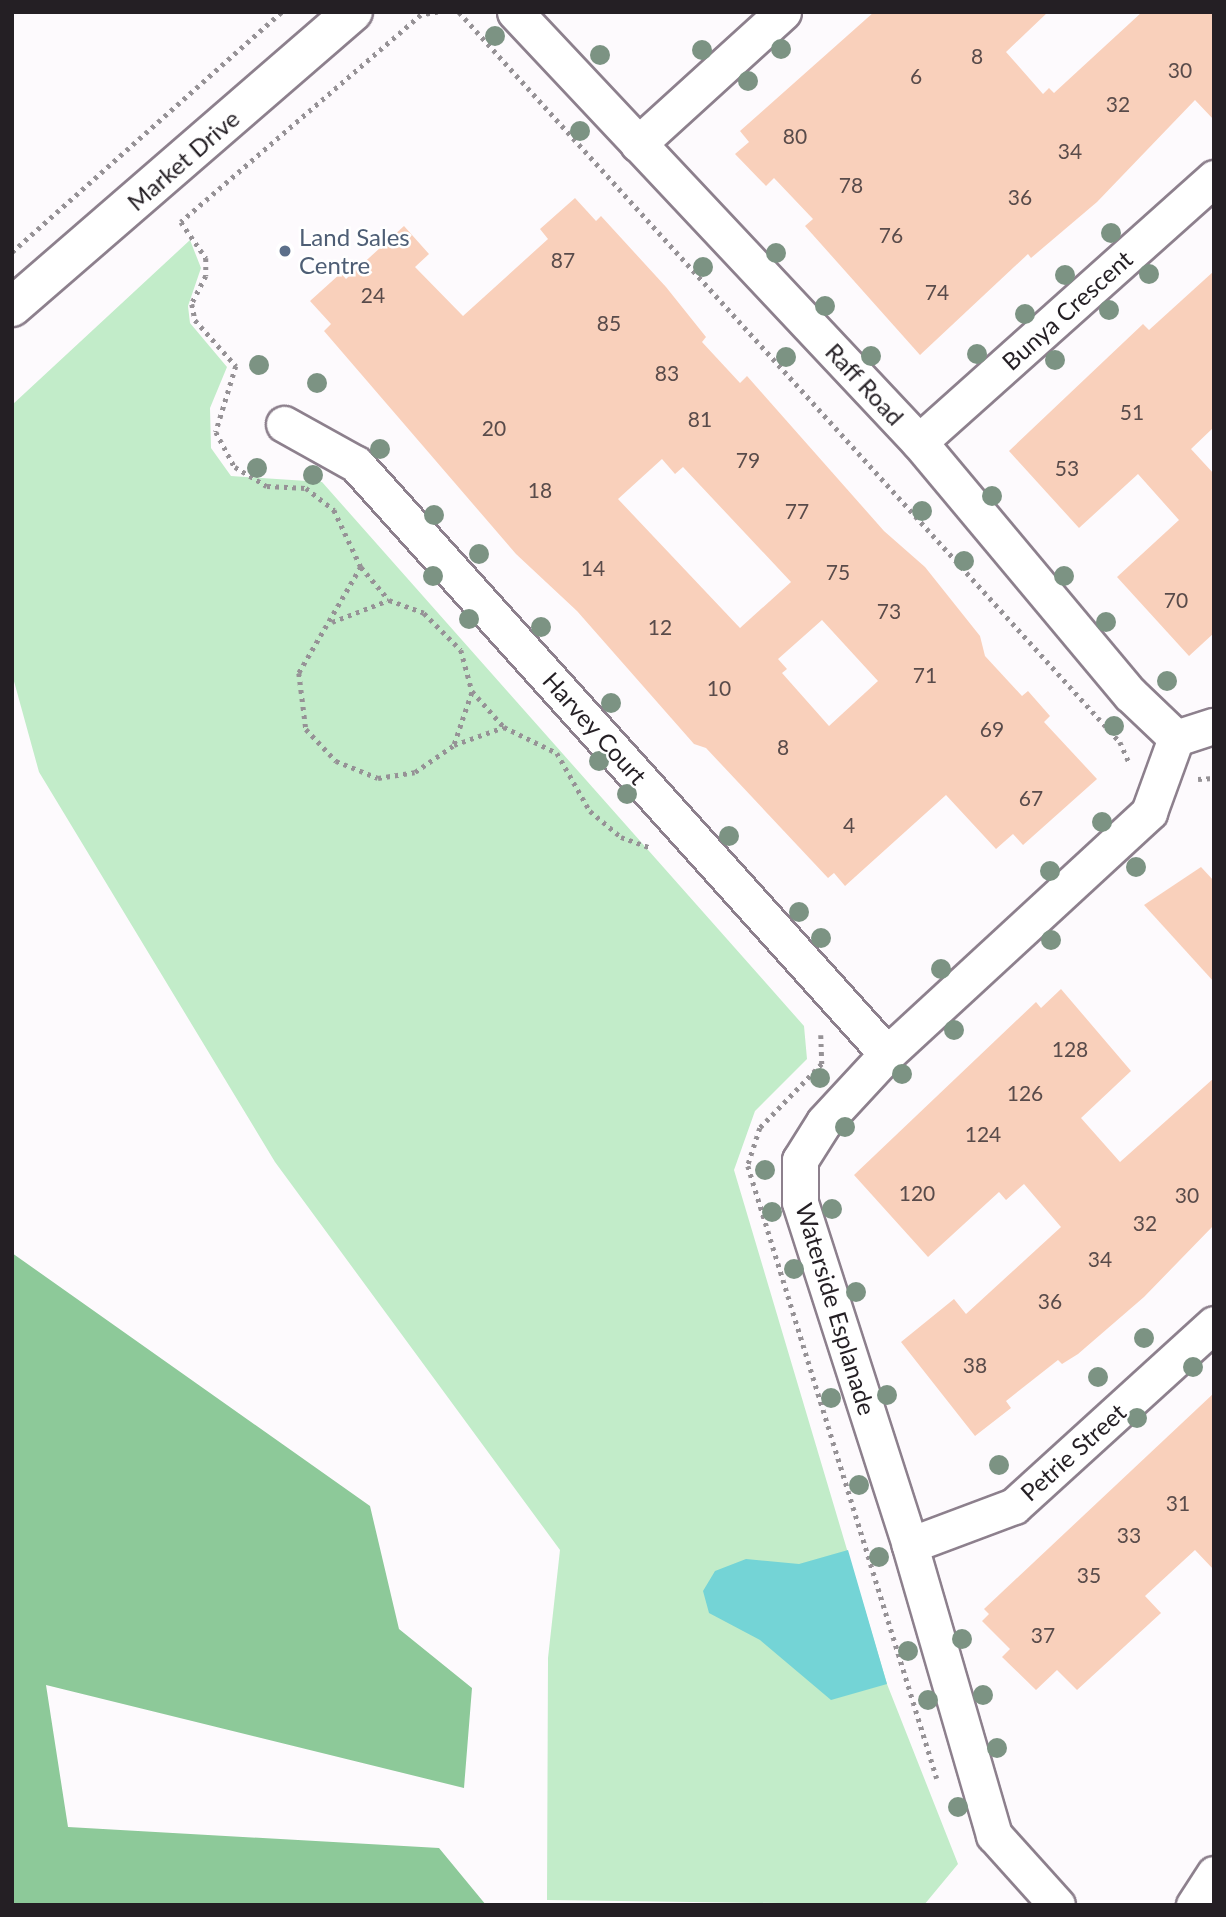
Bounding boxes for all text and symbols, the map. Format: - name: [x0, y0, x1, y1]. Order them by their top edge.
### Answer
- house number: 8: [971, 43, 983, 69]
- house number: 30: [1168, 57, 1192, 83]
- house number: 6: [910, 63, 922, 89]
- house number: 32: [1106, 91, 1130, 117]
- street label: Market Drive: [121, 104, 245, 216]
- house number: 80: [783, 123, 807, 149]
- house number: 34: [1058, 138, 1082, 164]
- house number: 78: [839, 172, 863, 198]
- house number: 36: [1008, 184, 1032, 210]
- house number: 76: [879, 222, 903, 248]
- place label: Land Sales Centre: [299, 223, 410, 279]
- marker: Land Sales Centre: [277, 243, 293, 259]
- street label: Bunya Crescent: [996, 244, 1138, 376]
- house number: 87: [551, 247, 575, 273]
- house number: 74: [925, 279, 949, 305]
- house number: 24: [361, 282, 385, 308]
- house number: 85: [597, 310, 621, 336]
- street label: Raff Road: [820, 337, 910, 431]
- house number: 83: [655, 360, 679, 386]
- house number: 51: [1120, 399, 1144, 425]
- house number: 81: [688, 406, 712, 432]
- house number: 20: [482, 415, 506, 441]
- house number: 79: [736, 447, 760, 473]
- house number: 53: [1055, 455, 1079, 481]
- house number: 18: [528, 477, 552, 503]
- house number: 77: [785, 498, 809, 524]
- house number: 14: [581, 555, 605, 581]
- house number: 75: [826, 559, 850, 585]
- house number: 70: [1164, 587, 1188, 613]
- house number: 73: [877, 598, 901, 624]
- house number: 12: [648, 614, 672, 640]
- house number: 71: [913, 662, 937, 688]
- street label: Harvey Court: [537, 666, 653, 790]
- house number: 10: [707, 675, 731, 701]
- house number: 69: [980, 716, 1004, 742]
- house number: 8: [777, 734, 789, 760]
- house number: 67: [1019, 785, 1043, 811]
- house number: 4: [843, 812, 855, 838]
- house number: 128: [1052, 1036, 1088, 1062]
- house number: 126: [1007, 1080, 1043, 1106]
- house number: 124: [965, 1121, 1001, 1147]
- house number: 120: [899, 1180, 935, 1206]
- house number: 30: [1175, 1182, 1199, 1208]
- street label: Waterside Esplanade: [790, 1200, 882, 1418]
- house number: 32: [1133, 1210, 1157, 1236]
- house number: 34: [1088, 1246, 1112, 1272]
- house number: 36: [1038, 1288, 1062, 1314]
- house number: 38: [963, 1352, 987, 1378]
- street label: Petrie Street: [1015, 1397, 1131, 1507]
- house number: 31: [1166, 1490, 1190, 1516]
- house number: 33: [1117, 1522, 1141, 1548]
- house number: 35: [1077, 1562, 1101, 1588]
- house number: 37: [1031, 1622, 1055, 1648]

